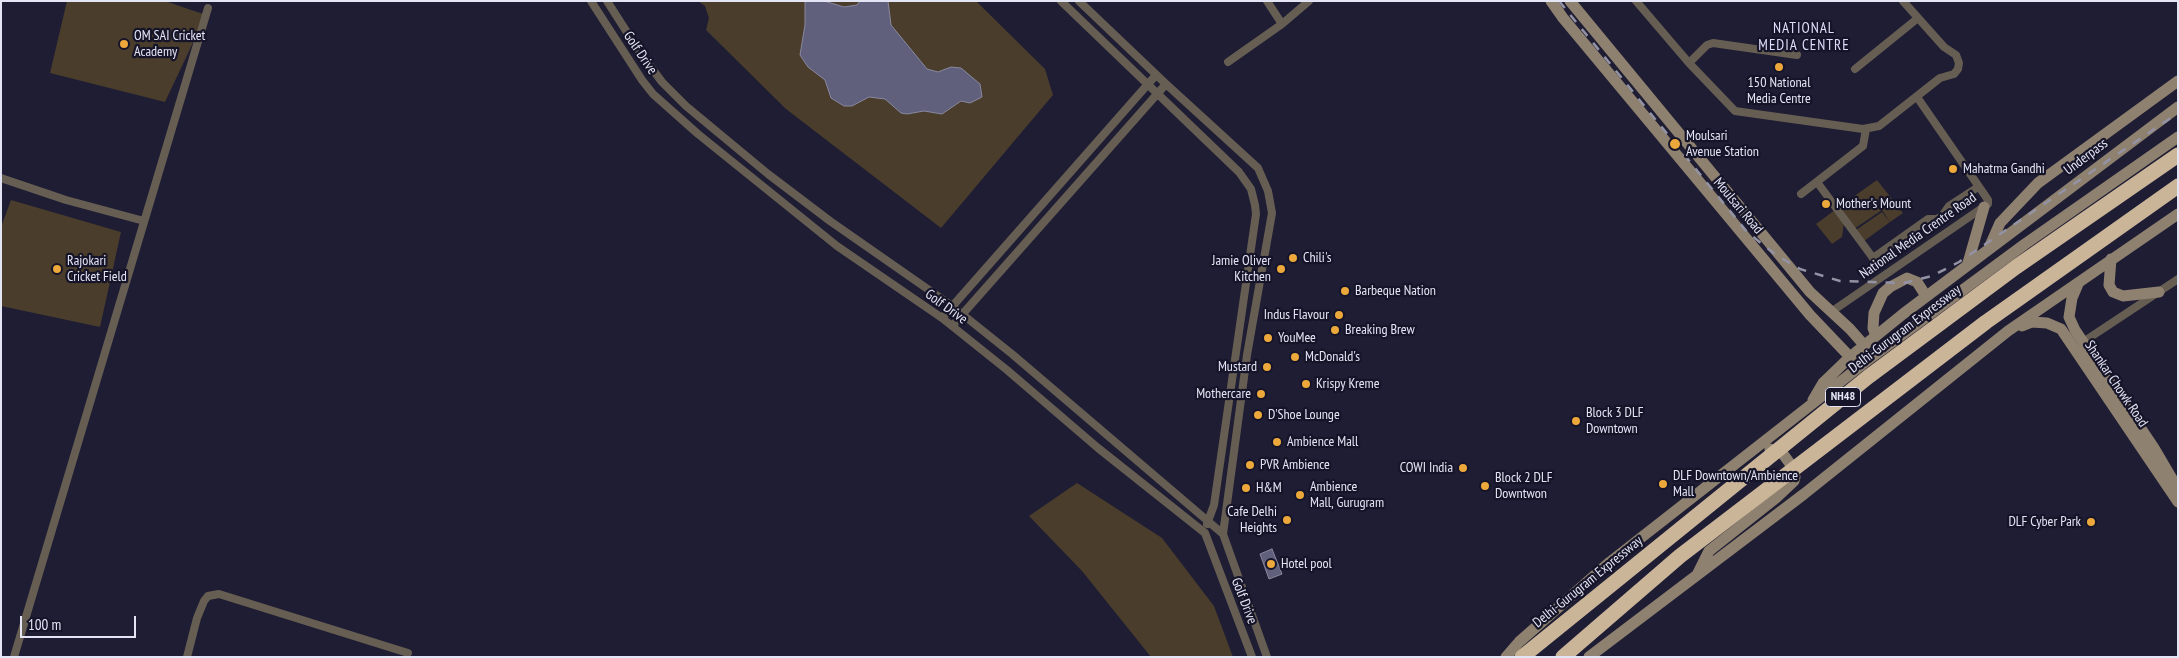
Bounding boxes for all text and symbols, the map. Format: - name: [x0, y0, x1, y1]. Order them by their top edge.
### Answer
- district label: NATIONAL MEDIA CENTRE: [1757, 20, 1851, 55]
- place label: OM SAI Cricket Academy: [134, 28, 205, 60]
- street label: Golf Drive: [620, 28, 660, 78]
- marker: OM SAI Cricket Academy: [118, 38, 130, 50]
- marker: 150 National Media Centre: [1773, 61, 1785, 73]
- place label: 150 National Media Centre: [1747, 75, 1811, 108]
- place label: Moulsari Avenue Station: [1686, 128, 1759, 160]
- street label: Underpass: [2061, 135, 2111, 179]
- marker: Moulsari Avenue Station: [1668, 137, 1682, 151]
- place label: Mahatma Gandhi: [1963, 161, 2045, 177]
- marker: Mahatma Gandhi: [1947, 163, 1959, 175]
- street label: Moulsari Road: [1710, 174, 1766, 238]
- street label: National Media Crentre Road: [1856, 189, 1980, 283]
- place label: Mother's Mount: [1836, 196, 1911, 212]
- marker: Mother's Mount: [1820, 198, 1832, 210]
- place label: Chili's: [1303, 250, 1331, 266]
- marker: Chili's: [1287, 252, 1299, 264]
- place label: Rajokari Cricket Field: [67, 253, 127, 286]
- place label: Jamie Oliver Kitchen: [1212, 253, 1271, 286]
- marker: Rajokari Cricket Field: [51, 263, 63, 275]
- marker: Jamie Oliver Kitchen: [1275, 263, 1287, 275]
- street label: Delhi-Gurugram Expressway: [1846, 281, 1964, 377]
- place label: Barbeque Nation: [1355, 283, 1436, 299]
- marker: Barbeque Nation: [1339, 285, 1351, 297]
- street label: Golf Drive: [922, 286, 970, 328]
- place label: Indus Flavour: [1264, 307, 1329, 323]
- marker: Indus Flavour: [1333, 309, 1345, 321]
- place label: Breaking Brew: [1345, 322, 1415, 338]
- marker: Breaking Brew: [1329, 324, 1341, 336]
- place label: YouMee: [1278, 330, 1316, 346]
- marker: YouMee: [1262, 332, 1274, 344]
- street label: Shankar Chowk Road: [2081, 338, 2151, 430]
- place label: McDonald's: [1305, 349, 1360, 365]
- marker: McDonald's: [1289, 351, 1301, 363]
- place label: Mustard: [1218, 359, 1257, 375]
- marker: Mustard: [1261, 361, 1273, 373]
- place label: Krispy Kreme: [1316, 376, 1380, 392]
- marker: Krispy Kreme: [1300, 378, 1312, 390]
- place label: Mothercare: [1196, 386, 1251, 402]
- marker: Mothercare: [1255, 388, 1267, 400]
- road number: NH48: [1826, 388, 1860, 407]
- place label: Block 3 DLF Downtown: [1586, 405, 1643, 438]
- place label: D'Shoe Lounge: [1268, 407, 1340, 423]
- marker: D'Shoe Lounge: [1252, 409, 1264, 421]
- marker: Block 3 DLF Downtown: [1570, 415, 1582, 427]
- place label: Ambience Mall: [1287, 434, 1358, 450]
- marker: Ambience Mall: [1271, 436, 1283, 448]
- place label: PVR Ambience: [1260, 457, 1330, 473]
- marker: PVR Ambience: [1244, 459, 1256, 471]
- place label: COWI India: [1400, 460, 1453, 476]
- marker: COWI India: [1457, 462, 1469, 474]
- place label: DLF Downtown/Ambience Mall: [1673, 468, 1798, 501]
- place label: Block 2 DLF Downtwon: [1495, 470, 1552, 502]
- marker: DLF Downtown/Ambience Mall: [1657, 478, 1669, 490]
- place label: Ambience Mall, Gurugram: [1310, 479, 1384, 512]
- place label: H&M: [1256, 480, 1282, 496]
- marker: Block 2 DLF Downtwon: [1479, 480, 1491, 492]
- marker: H&M: [1240, 482, 1252, 494]
- marker: Ambience Mall, Gurugram: [1294, 489, 1306, 501]
- place label: Cafe Delhi Heights: [1227, 504, 1277, 536]
- marker: Cafe Delhi Heights: [1281, 514, 1293, 526]
- place label: DLF Cyber Park: [2008, 514, 2081, 530]
- marker: DLF Cyber Park: [2085, 516, 2097, 528]
- street label: Delhi-Gurugram Expressway: [1530, 533, 1646, 631]
- place label: Hotel pool: [1281, 556, 1332, 572]
- marker: Hotel pool: [1265, 558, 1277, 570]
- street label: Golf Drive: [1228, 575, 1260, 627]
- scale bar: [22, 606, 139, 638]
- text: 100 m: [28, 615, 61, 634]

